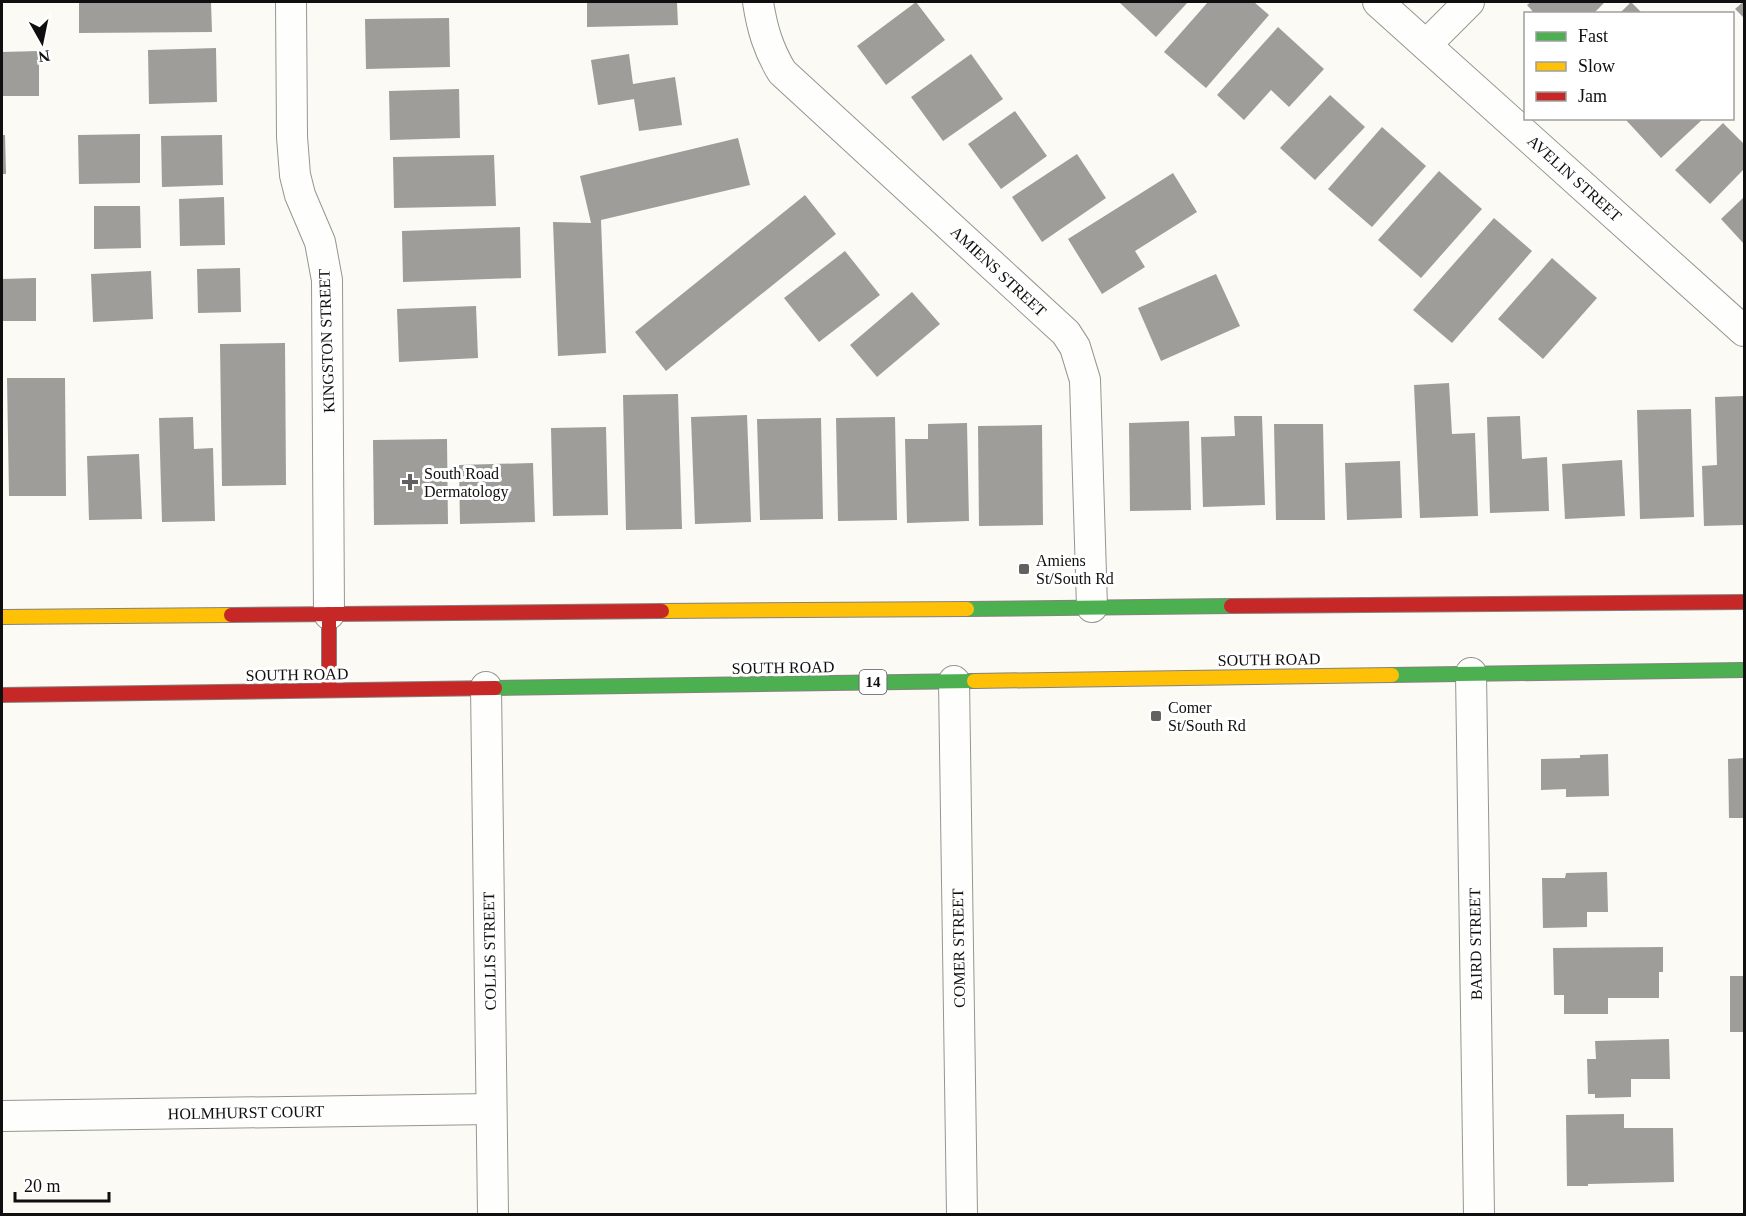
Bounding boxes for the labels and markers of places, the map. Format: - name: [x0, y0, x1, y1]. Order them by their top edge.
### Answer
- place label: South Road Dermatology: [424, 465, 508, 501]
- marker: South Road Dermatology: [401, 473, 419, 491]
- place label: Amiens St/South Rd: [1036, 552, 1114, 587]
- marker: Amiens St/South Rd: [1017, 562, 1031, 576]
- place label: Comer St/South Rd: [1168, 699, 1246, 734]
- marker: Comer St/South Rd: [1149, 709, 1163, 723]

